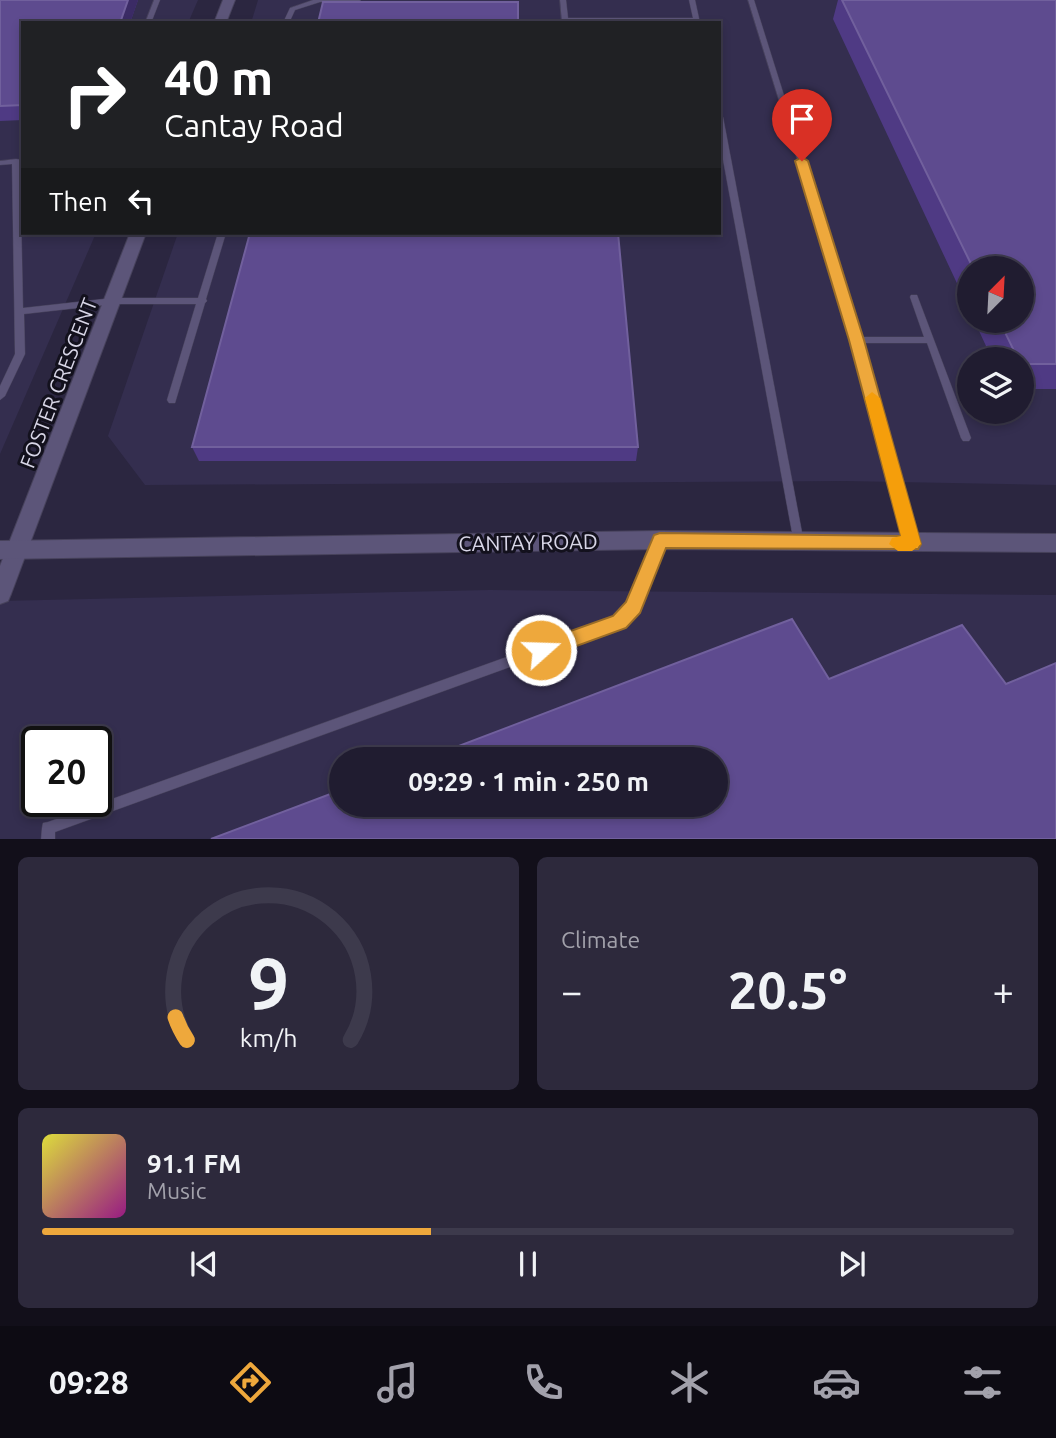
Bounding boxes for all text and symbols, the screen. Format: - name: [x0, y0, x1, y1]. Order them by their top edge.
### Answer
- icon: right: [49, 49, 140, 140]
- text: 40 m: [164, 49, 273, 104]
- pin: [772, 89, 832, 161]
- icon: arrive: [783, 100, 821, 138]
- text: Cantay Road: [164, 107, 344, 143]
- icon: left: [122, 182, 160, 220]
- text: Then: [49, 187, 108, 216]
- north arrow: [957, 256, 1034, 332]
- map controls: [957, 256, 1034, 424]
- street label: FOSTER CRESCENT: [15, 295, 102, 471]
- button: layers: [957, 347, 1034, 424]
- street label: CANTAY ROAD: [458, 529, 598, 555]
- position arrow: [504, 613, 578, 687]
- speed limit sign: 20: [21, 726, 112, 817]
- text: 09:29 · 1 min · 250 m: [408, 767, 649, 796]
- text: Climate: [561, 927, 640, 952]
- text: 9: [248, 942, 289, 1024]
- text: 20.5°: [728, 961, 847, 1019]
- text: −: [561, 970, 582, 1012]
- text: +: [993, 970, 1014, 1012]
- text: km/h: [240, 1023, 297, 1051]
- text: 91.1 FM: [147, 1149, 241, 1178]
- text: Music: [147, 1178, 206, 1203]
- icon: previous: [185, 1245, 223, 1283]
- icon: pause: [509, 1245, 547, 1283]
- icon: next: [833, 1245, 871, 1283]
- icon: directions: [226, 1358, 275, 1407]
- icon: music: [373, 1358, 422, 1407]
- icon: phone: [519, 1358, 568, 1407]
- icon: climate: [665, 1358, 714, 1407]
- icon: car: [812, 1358, 861, 1407]
- icon: filters: [958, 1358, 1007, 1407]
- text: 09:28: [49, 1364, 129, 1400]

